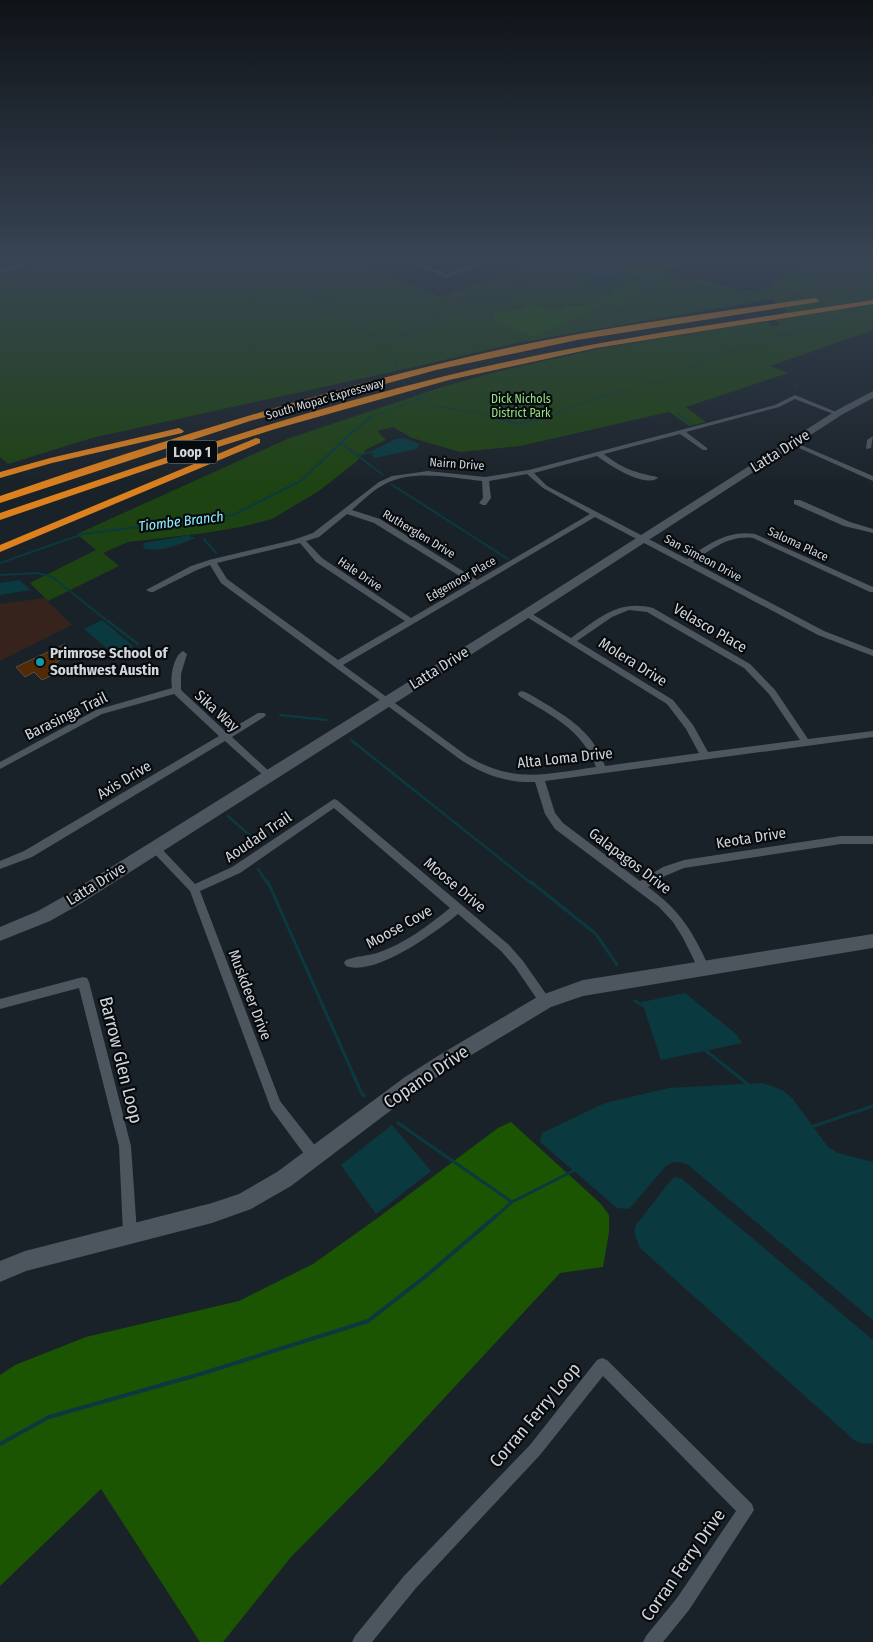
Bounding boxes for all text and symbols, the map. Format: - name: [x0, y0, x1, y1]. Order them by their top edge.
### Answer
- street label: South Mopac Expressway: [264, 375, 386, 423]
- park label: Dick Nichols District Park: [491, 392, 551, 420]
- street label: Latta Drive: [747, 426, 813, 476]
- road number: Loop 1: [167, 441, 217, 464]
- street label: Nairn Drive: [429, 455, 485, 473]
- street label: Rutherglen Drive: [380, 507, 458, 561]
- water label: Tiombe Branch: [138, 508, 224, 535]
- street label: Saloma Place: [766, 524, 830, 564]
- street label: San Simeon Drive: [662, 532, 744, 584]
- street label: Edgemoor Place: [424, 553, 498, 605]
- street label: Hale Drive: [335, 554, 385, 594]
- street label: Velasco Place: [670, 600, 750, 656]
- street label: Molera Drive: [595, 634, 671, 690]
- street label: Latta Drive: [406, 643, 472, 693]
- place label: Primrose School of Southwest Austin: [50, 644, 168, 679]
- marker: Primrose School of Southwest Austin: [34, 656, 46, 668]
- street label: Sika Way: [191, 686, 243, 736]
- street label: Barasinga Trail: [22, 688, 110, 744]
- street label: Alta Loma Drive: [516, 744, 614, 772]
- street label: Axis Drive: [94, 757, 154, 803]
- street label: Aoudad Trail: [221, 808, 295, 866]
- street label: Galapagos Drive: [585, 824, 675, 898]
- street label: Keota Drive: [715, 824, 787, 852]
- street label: Moose Drive: [420, 854, 490, 916]
- street label: Latta Drive: [63, 859, 129, 909]
- street label: Moose Cove: [363, 901, 435, 953]
- street label: Muskdeer Drive: [225, 947, 275, 1043]
- street label: Barrow Glen Loop: [95, 994, 147, 1126]
- street label: Copano Drive: [379, 1040, 473, 1113]
- street label: Corran Ferry Loop: [485, 1358, 585, 1472]
- street label: Corran Ferry Drive: [636, 1505, 730, 1625]

